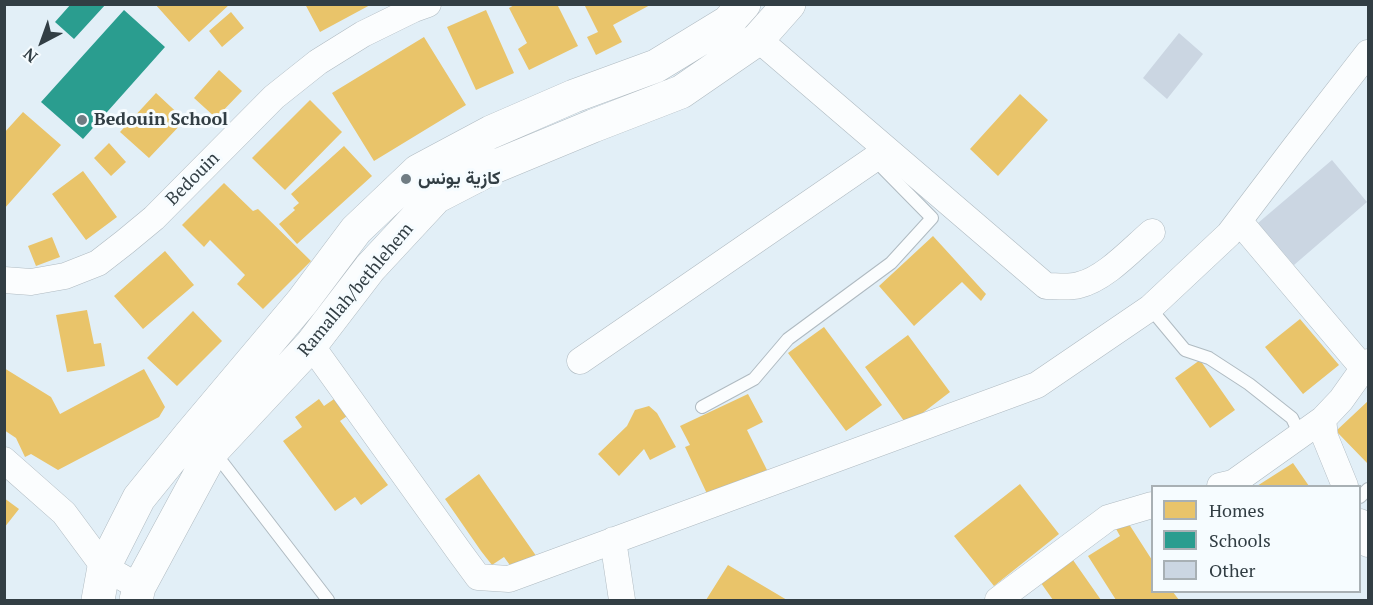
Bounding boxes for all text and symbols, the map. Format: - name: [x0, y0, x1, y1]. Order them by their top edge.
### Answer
- north arrow: [12, 12, 72, 72]
- text: N: [18, 43, 42, 68]
- place label: Bedouin School: [94, 109, 228, 131]
- marker: Bedouin School: [75, 113, 89, 127]
- street label: Bedouin: [162, 148, 224, 210]
- place label: كازية يونس: [418, 168, 500, 190]
- marker: كازية يونس: [399, 172, 413, 186]
- street label: Ramallah/bethlehem: [294, 219, 418, 361]
- legend: [1151, 485, 1361, 593]
- text: Homes: [1209, 498, 1264, 522]
- text: Schools: [1209, 528, 1271, 552]
- text: Other: [1209, 558, 1256, 582]

